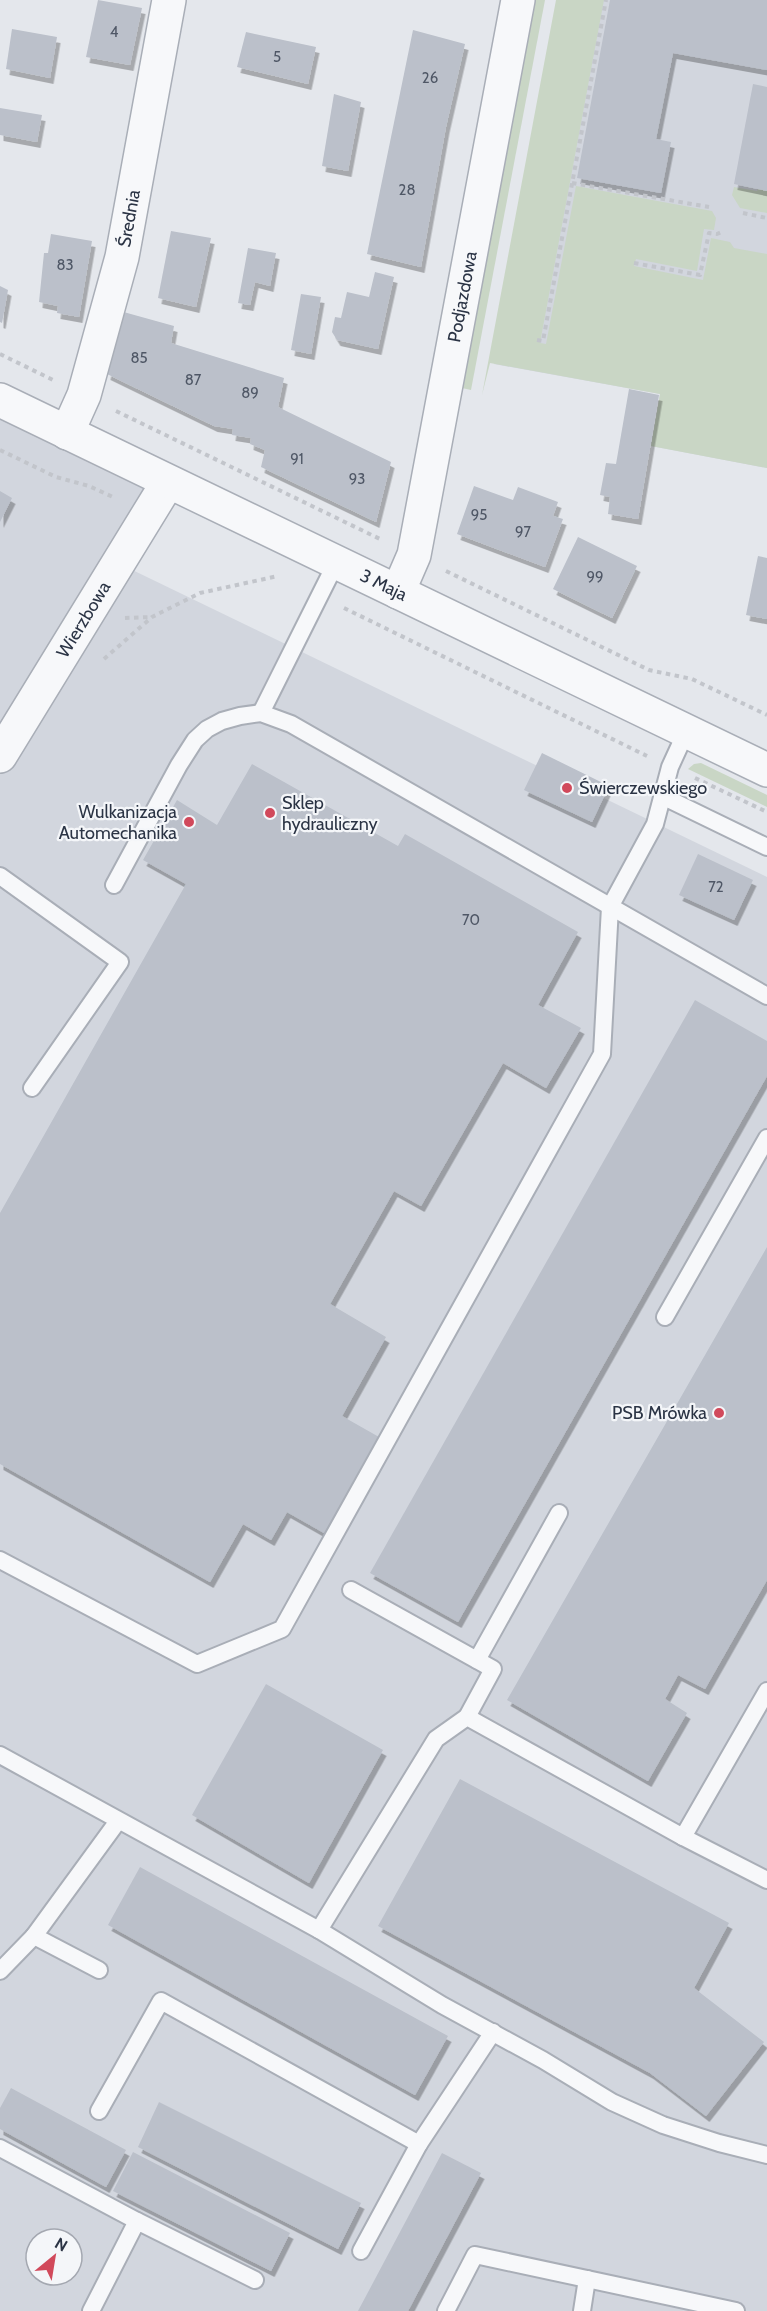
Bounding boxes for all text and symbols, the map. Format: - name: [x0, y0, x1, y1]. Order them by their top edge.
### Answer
- house number: 4: [110, 23, 119, 41]
- house number: 5: [273, 48, 281, 66]
- house number: 26: [422, 69, 438, 87]
- house number: 28: [399, 181, 415, 199]
- street label: Średnia: [113, 188, 145, 249]
- street label: Podjazdowa: [443, 249, 482, 344]
- house number: 83: [56, 256, 74, 274]
- house number: 85: [130, 349, 148, 367]
- house number: 87: [185, 371, 202, 389]
- house number: 89: [241, 384, 259, 402]
- house number: 91: [290, 450, 304, 468]
- house number: 93: [349, 470, 365, 488]
- house number: 95: [471, 506, 487, 524]
- house number: 97: [515, 523, 531, 541]
- street label: 3 Maja: [357, 564, 411, 606]
- house number: 99: [586, 568, 604, 586]
- street label: Wierzbowa: [52, 577, 116, 662]
- place label: Świerczewskiego: [579, 777, 707, 799]
- marker: Świerczewskiego: [560, 781, 574, 795]
- place label: Sklep hydrauliczny: [282, 792, 378, 835]
- place label: Wulkanizacja Automechanika: [59, 801, 177, 844]
- marker: Sklep hydrauliczny: [263, 806, 277, 820]
- marker: Wulkanizacja Automechanika: [182, 815, 196, 829]
- house number: 72: [708, 878, 724, 896]
- house number: 70: [462, 911, 480, 929]
- place label: PSB Mrówka: [612, 1402, 707, 1424]
- marker: PSB Mrówka: [712, 1406, 726, 1420]
- north arrow: [24, 2227, 84, 2287]
- text: N: [52, 2233, 71, 2255]

